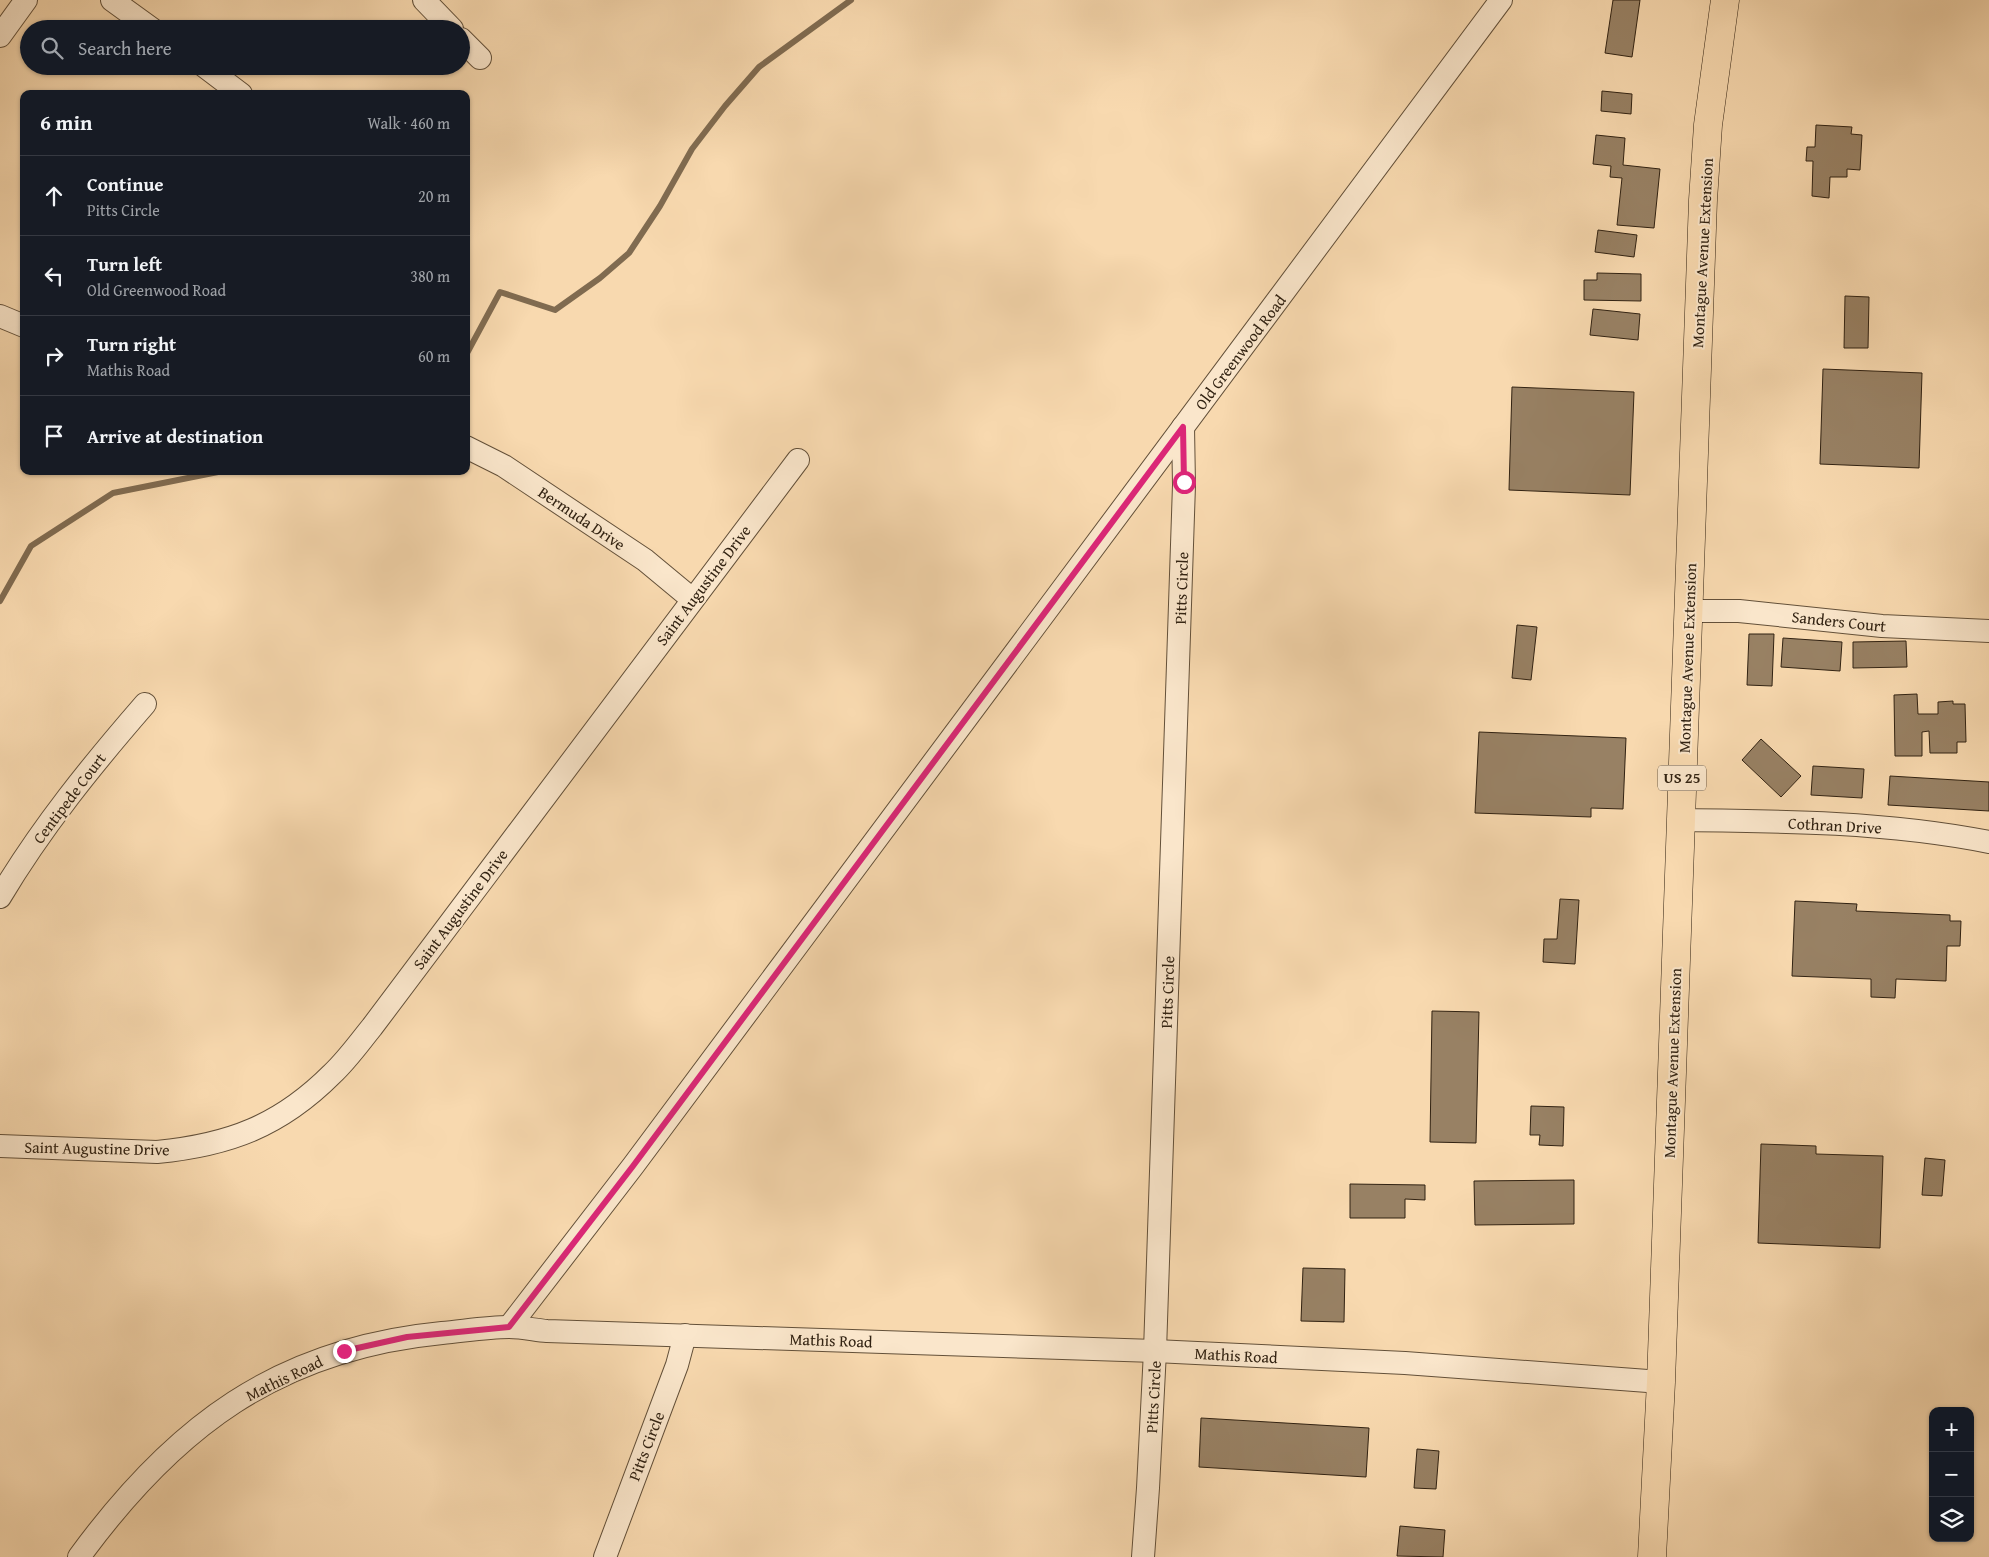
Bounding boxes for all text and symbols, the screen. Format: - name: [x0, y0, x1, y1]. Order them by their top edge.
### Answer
- search box: [20, 20, 470, 75]
- icon: search: [38, 34, 66, 62]
- text: Search here: [78, 34, 172, 62]
- text: 6 min: [40, 107, 92, 138]
- text: Walk · 460 m: [367, 111, 450, 135]
- street label: Montague Avenue Extension: [1685, 157, 1719, 349]
- text: Continue: [87, 170, 164, 198]
- icon: ahead: [40, 182, 68, 210]
- text: 20 m: [418, 184, 450, 208]
- text: Pitts Circle: [87, 198, 160, 222]
- text: Turn left: [87, 250, 162, 278]
- icon: left: [40, 262, 68, 290]
- text: 380 m: [410, 264, 450, 288]
- text: Old Greenwood Road: [87, 278, 226, 302]
- street label: Old Greenwood Road: [1189, 289, 1292, 415]
- text: Turn right: [87, 330, 176, 358]
- icon: right: [40, 342, 68, 370]
- text: 60 m: [418, 344, 450, 368]
- text: Mathis Road: [87, 358, 170, 382]
- icon: arrive: [40, 422, 68, 450]
- text: Arrive at destination: [87, 422, 263, 450]
- route start: [1173, 471, 1196, 494]
- street label: Bermuda Drive: [534, 480, 630, 556]
- street label: Saint Augustine Drive: [650, 520, 756, 650]
- street label: Pitts Circle: [1168, 551, 1194, 625]
- street label: Montague Avenue Extension: [1672, 563, 1702, 753]
- street label: Sanders Court: [1791, 604, 1888, 638]
- street label: Centipede Court: [27, 747, 112, 849]
- road number: US 25: [1658, 766, 1706, 790]
- street label: Cothran Drive: [1787, 811, 1883, 839]
- street label: Saint Augustine Drive: [407, 844, 513, 974]
- street label: Pitts Circle: [1154, 955, 1180, 1029]
- street label: Montague Avenue Extension: [1657, 968, 1687, 1158]
- street label: Saint Augustine Drive: [24, 1135, 170, 1161]
- street label: Mathis Road: [789, 1327, 873, 1353]
- route end: [333, 1340, 356, 1363]
- street label: Mathis Road: [1194, 1341, 1279, 1369]
- street label: Mathis Road: [241, 1349, 327, 1407]
- street label: Pitts Circle: [1139, 1360, 1167, 1434]
- map controls: [1929, 1407, 1974, 1542]
- button: +: [1929, 1407, 1974, 1452]
- street label: Pitts Circle: [622, 1408, 670, 1484]
- button: −: [1929, 1452, 1974, 1497]
- button: layers: [1929, 1497, 1974, 1542]

